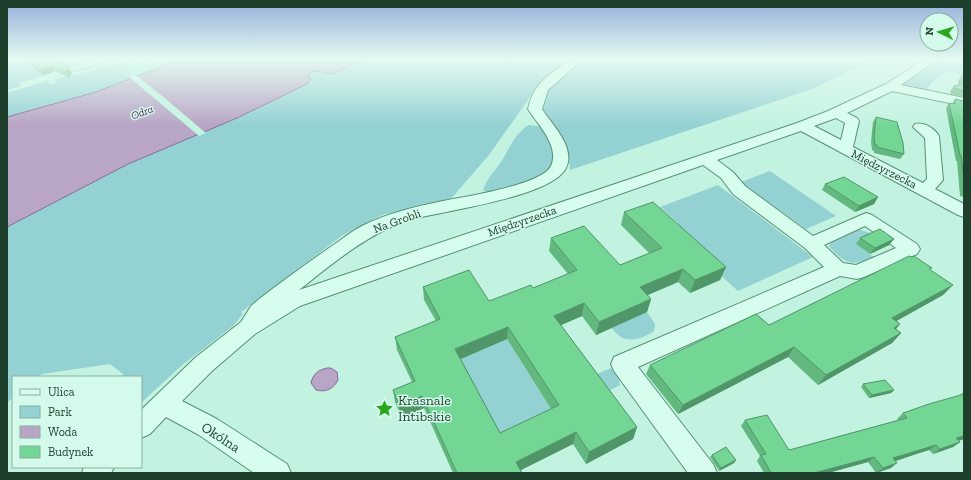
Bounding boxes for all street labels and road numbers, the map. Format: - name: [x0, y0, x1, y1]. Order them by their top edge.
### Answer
- street label: Międzyrzecka: [849, 147, 919, 192]
- street label: Międzyrzecka: [486, 203, 558, 239]
- street label: Na Grobli: [371, 206, 423, 236]
- street label: Okólna: [198, 419, 243, 456]

